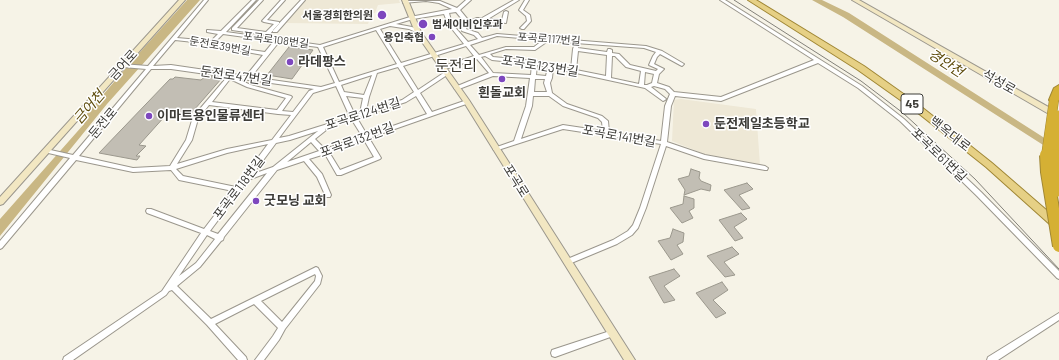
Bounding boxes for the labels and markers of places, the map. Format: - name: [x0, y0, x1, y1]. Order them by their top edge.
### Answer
- place label: 서울경희한의원: [302, 8, 373, 22]
- marker: 서울경희한의원: [376, 9, 388, 21]
- place label: 범세이비인후과: [432, 17, 503, 31]
- marker: 범세이비인후과: [417, 18, 429, 30]
- place label: 용인축협: [384, 30, 424, 44]
- marker: 용인축협: [427, 32, 437, 42]
- place label: 라데팡스: [298, 54, 346, 70]
- marker: 라데팡스: [285, 57, 295, 67]
- marker: 흰돌교회: [497, 74, 507, 84]
- place label: 흰돌교회: [478, 85, 526, 101]
- place label: 이마트용인물류센터: [157, 108, 265, 124]
- marker: 이마트용인물류센터: [144, 111, 154, 121]
- place label: 둔전제일초등학교: [714, 116, 810, 132]
- marker: 둔전제일초등학교: [701, 119, 711, 129]
- place label: 굿모닝 교회: [264, 193, 326, 209]
- marker: 굿모닝 교회: [251, 196, 261, 206]

